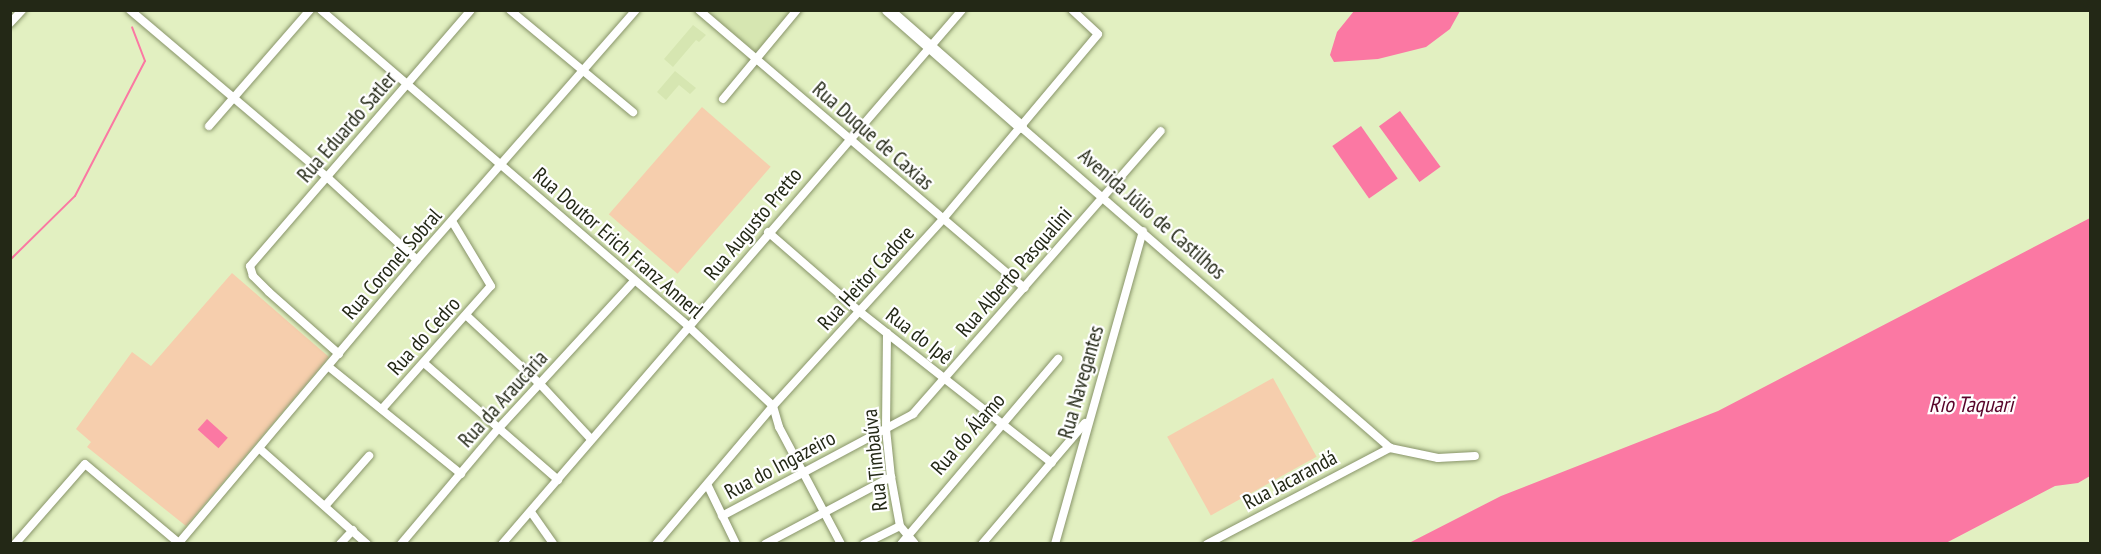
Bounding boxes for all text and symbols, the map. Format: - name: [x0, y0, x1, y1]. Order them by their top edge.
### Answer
- street label: Rua Eduardo Satler: [292, 66, 402, 188]
- street label: Rua Duque de Caxias: [807, 77, 939, 195]
- street label: Avenida Júlio de Castilhos: [1073, 143, 1231, 285]
- street label: Rua Doutor Erich Franz Annerl: [527, 162, 709, 324]
- street label: Rua Augusto Pretto: [699, 163, 807, 285]
- street label: Rua Alberto Pasqualini: [951, 202, 1077, 342]
- street label: Rua Coronel Sobral: [337, 203, 447, 325]
- street label: Rua Heitor Cadore: [813, 221, 919, 335]
- street label: Rua do Cedro: [382, 292, 466, 380]
- street label: Rua do Ipê: [881, 302, 957, 370]
- street label: Rua Navegantes: [1053, 323, 1109, 441]
- street label: Rua da Araucária: [453, 345, 553, 453]
- street label: Rua do Álamo: [925, 388, 1011, 480]
- water label: Rio Taquari: [1929, 392, 2013, 418]
- street label: Rua Timbaúva: [857, 408, 893, 512]
- street label: Rua do Ingazeiro: [720, 425, 840, 505]
- street label: Rua Jacarandá: [1239, 445, 1341, 515]

